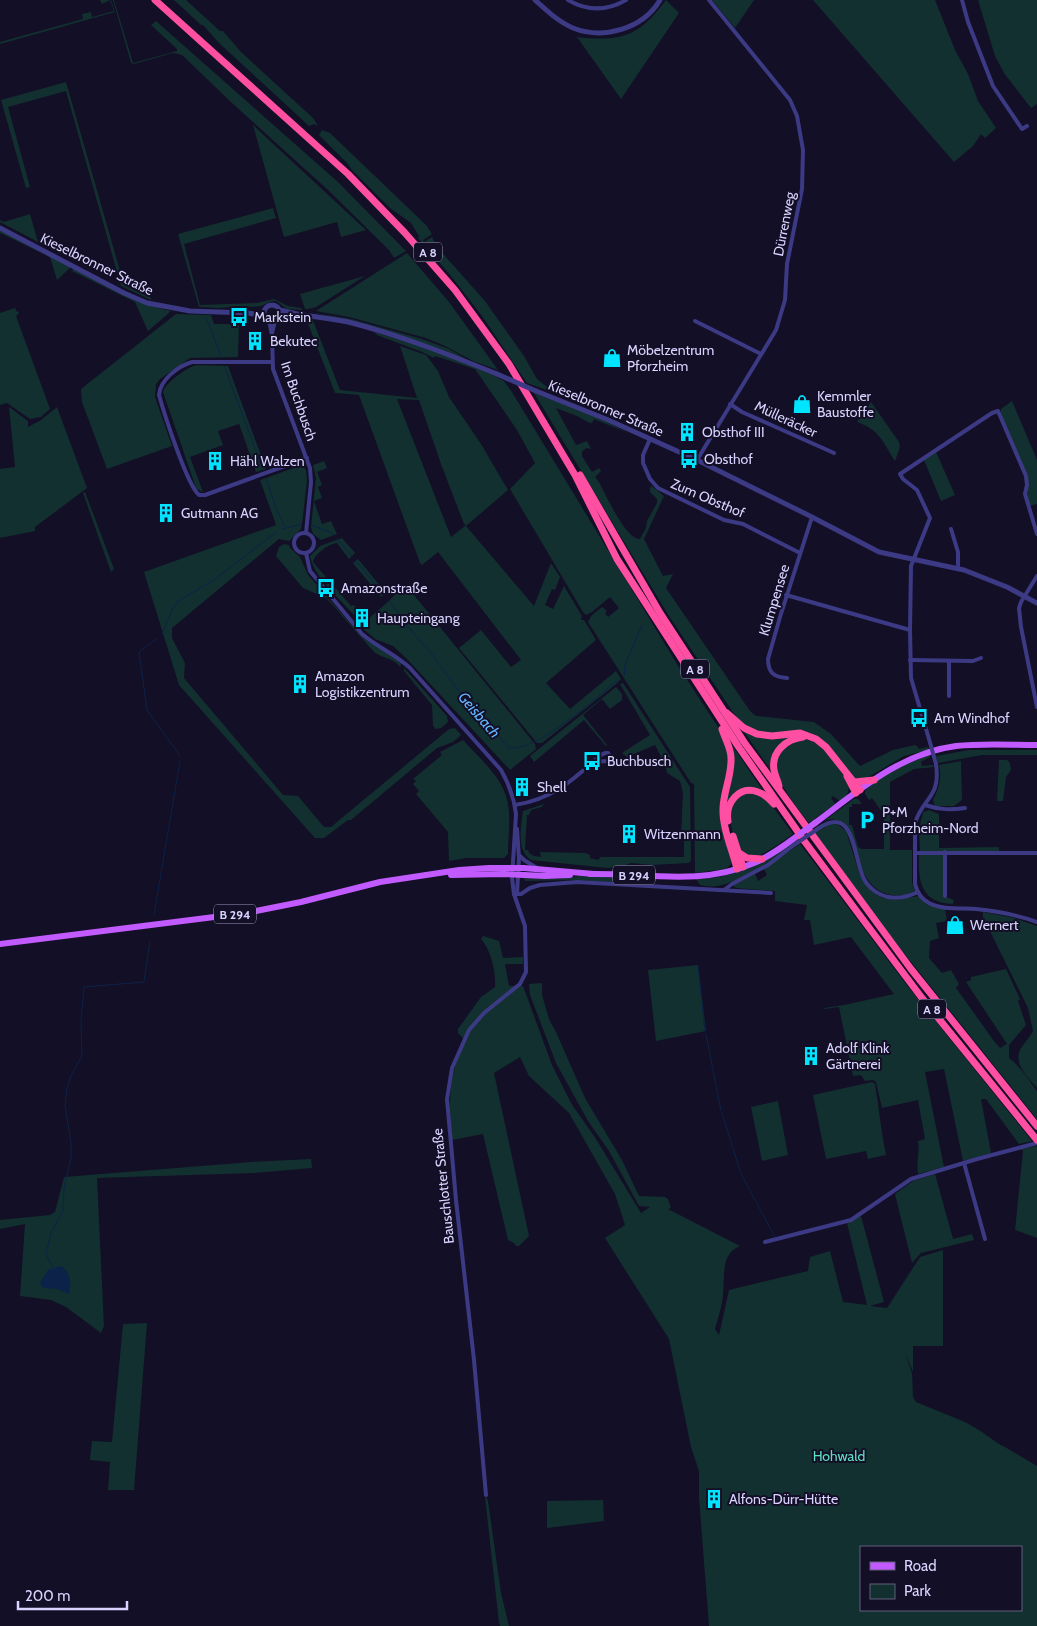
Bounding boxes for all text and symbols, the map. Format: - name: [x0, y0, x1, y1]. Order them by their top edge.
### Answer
- street label: Dürrenweg: [769, 189, 799, 258]
- street label: Kieselbronner Straße: [37, 229, 157, 299]
- road number: A 8: [414, 242, 442, 262]
- bus stop icon: Markstein: [228, 306, 250, 328]
- place label: Markstein: [254, 308, 311, 326]
- building icon: Bekutec: [244, 330, 266, 352]
- place label: Bekutec: [270, 332, 317, 350]
- place label: Möbelzentrum Pforzheim: [627, 341, 714, 375]
- shop icon: Möbelzentrum Pforzheim: [601, 347, 623, 369]
- street label: Im Buchbusch: [277, 359, 321, 443]
- street label: Kieselbronner Straße: [546, 376, 666, 440]
- place label: Kemmler Baustoffe: [817, 387, 874, 421]
- shop icon: Kemmler Baustoffe: [791, 393, 813, 415]
- street label: Mülleräcker: [752, 397, 821, 442]
- building icon: Obsthof III: [676, 421, 698, 443]
- place label: Obsthof III: [702, 423, 765, 441]
- bus stop icon: Obsthof: [678, 448, 700, 470]
- building icon: Hähl Walzen: [204, 450, 226, 472]
- place label: Obsthof: [704, 450, 753, 468]
- place label: Hähl Walzen: [230, 452, 305, 470]
- street label: Zum Obsthof: [668, 474, 748, 522]
- building icon: Gutmann AG: [155, 502, 177, 524]
- place label: Gutmann AG: [181, 504, 258, 522]
- street label: Klumpensee: [755, 562, 793, 638]
- bus stop icon: Amazonstraße: [315, 577, 337, 599]
- place label: Amazonstraße: [341, 579, 427, 597]
- building icon: Haupteingang: [351, 607, 373, 629]
- place label: Haupteingang: [377, 609, 461, 627]
- road number: A 8: [681, 660, 709, 679]
- place label: Amazon Logistikzentrum: [315, 667, 410, 701]
- building icon: Amazon Logistikzentrum: [289, 673, 311, 695]
- water label: Geisbach: [454, 688, 504, 742]
- bus stop icon: Am Windhof: [908, 707, 930, 729]
- place label: Am Windhof: [934, 709, 1010, 727]
- bus stop icon: Buchbusch: [581, 750, 603, 772]
- place label: Buchbusch: [607, 752, 671, 770]
- building icon: Shell: [511, 776, 533, 798]
- place label: Shell: [537, 778, 567, 796]
- place label: P+M Pforzheim-Nord: [882, 803, 979, 837]
- parking icon: P+M Pforzheim-Nord: [856, 809, 878, 831]
- building icon: Witzenmann: [618, 823, 640, 845]
- place label: Witzenmann: [644, 825, 721, 843]
- road number: B 294: [613, 866, 655, 884]
- road number: B 294: [214, 904, 256, 924]
- shop icon: Wernert: [944, 914, 966, 936]
- place label: Wernert: [970, 916, 1019, 934]
- road number: A 8: [918, 1000, 946, 1019]
- place label: Adolf Klink Gärtnerei: [826, 1039, 890, 1073]
- building icon: Adolf Klink Gärtnerei: [800, 1045, 822, 1067]
- street label: Bauschlotter Straße: [428, 1127, 458, 1245]
- park label: Hohwald: [813, 1447, 865, 1465]
- building icon: Alfons-Dürr-Hütte: [703, 1488, 725, 1510]
- place label: Alfons-Dürr-Hütte: [729, 1490, 838, 1508]
- legend: [860, 1546, 1022, 1611]
- text: Road: [904, 1557, 937, 1575]
- scale bar: [18, 1578, 126, 1610]
- text: Park: [904, 1582, 931, 1600]
- text: 200 m: [25, 1587, 70, 1605]

